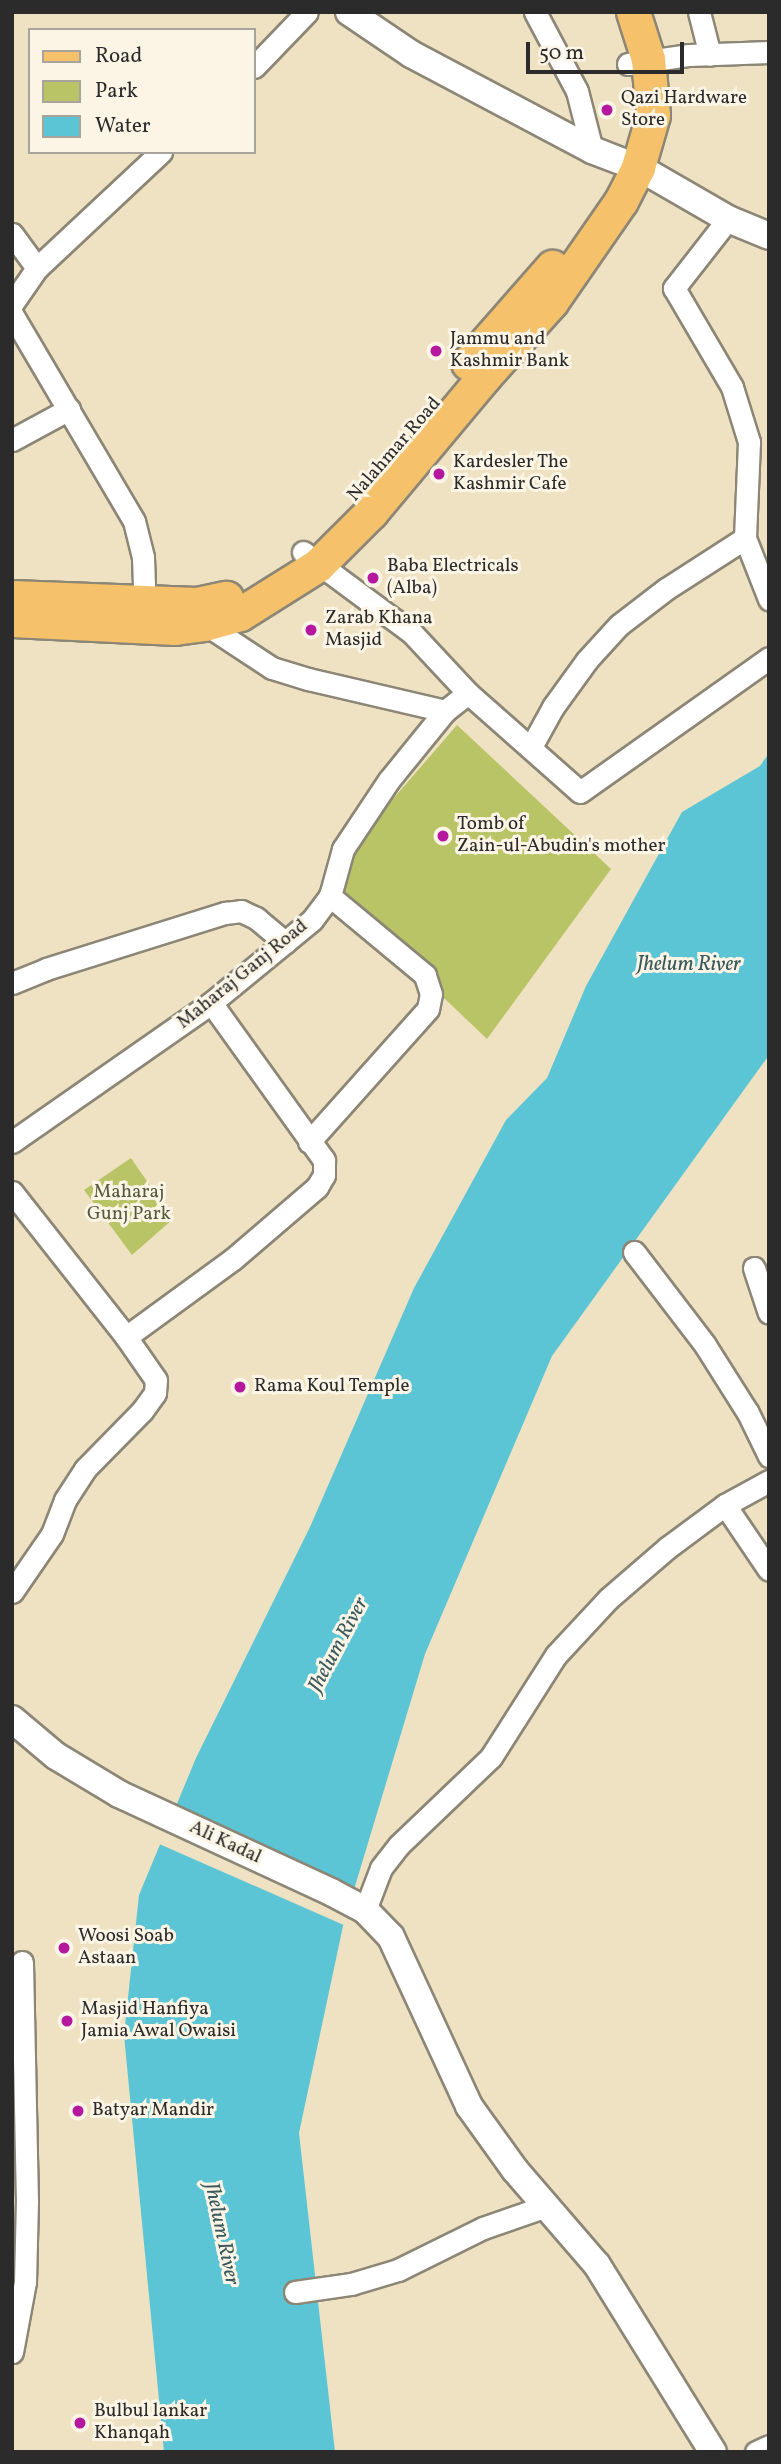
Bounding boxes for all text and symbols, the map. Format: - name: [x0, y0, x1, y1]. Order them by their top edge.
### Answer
- legend: [28, 28, 256, 154]
- scale bar: [529, 28, 686, 72]
- text: 50 m: [539, 39, 584, 68]
- text: Road: [95, 42, 142, 71]
- text: Park: [95, 77, 138, 106]
- place label: Qazi Hardware Store: [621, 88, 747, 132]
- marker: Qazi Hardware Store: [599, 102, 615, 118]
- text: Water: [95, 112, 151, 141]
- place label: Jammu and Kashmir Bank: [450, 329, 569, 373]
- marker: Jammu and Kashmir Bank: [428, 343, 444, 359]
- street label: Nalahmar Road: [343, 393, 447, 507]
- place label: Kardesler The Kashmir Cafe: [453, 452, 569, 496]
- marker: Kardesler The Kashmir Cafe: [431, 466, 447, 482]
- place label: Baba Electricals (Alba): [387, 556, 519, 600]
- marker: Baba Electricals (Alba): [365, 570, 381, 586]
- place label: Zarab Khana Masjid: [325, 608, 433, 652]
- marker: Zarab Khana Masjid: [303, 622, 319, 638]
- place label: Tomb of Zain-ul-Abudin's mother: [457, 814, 666, 858]
- marker: Tomb of Zain-ul-Abudin's mother: [435, 828, 451, 844]
- street label: Maharaj Ganj Road: [173, 915, 313, 1035]
- water label: Jhelum River: [637, 952, 741, 978]
- park label: Maharaj Gunj Park: [87, 1182, 171, 1226]
- place label: Rama Koul Temple: [254, 1376, 410, 1398]
- marker: Rama Koul Temple: [232, 1379, 248, 1395]
- water label: Jhelum River: [303, 1593, 375, 1697]
- street label: Ali Kadal: [185, 1816, 265, 1870]
- place label: Woosi Soab Astaan: [78, 1926, 174, 1970]
- marker: Woosi Soab Astaan: [56, 1940, 72, 1956]
- place label: Masjid Hanfiya Jamia Awal Owaisi: [81, 1999, 236, 2043]
- marker: Masjid Hanfiya Jamia Awal Owaisi: [59, 2013, 75, 2029]
- place label: Batyar Mandir: [92, 2100, 214, 2122]
- marker: Batyar Mandir: [70, 2103, 86, 2119]
- water label: Jhelum River: [198, 2181, 244, 2287]
- place label: Bulbul lankar Khanqah: [94, 2401, 207, 2445]
- marker: Bulbul lankar Khanqah: [72, 2415, 88, 2431]

